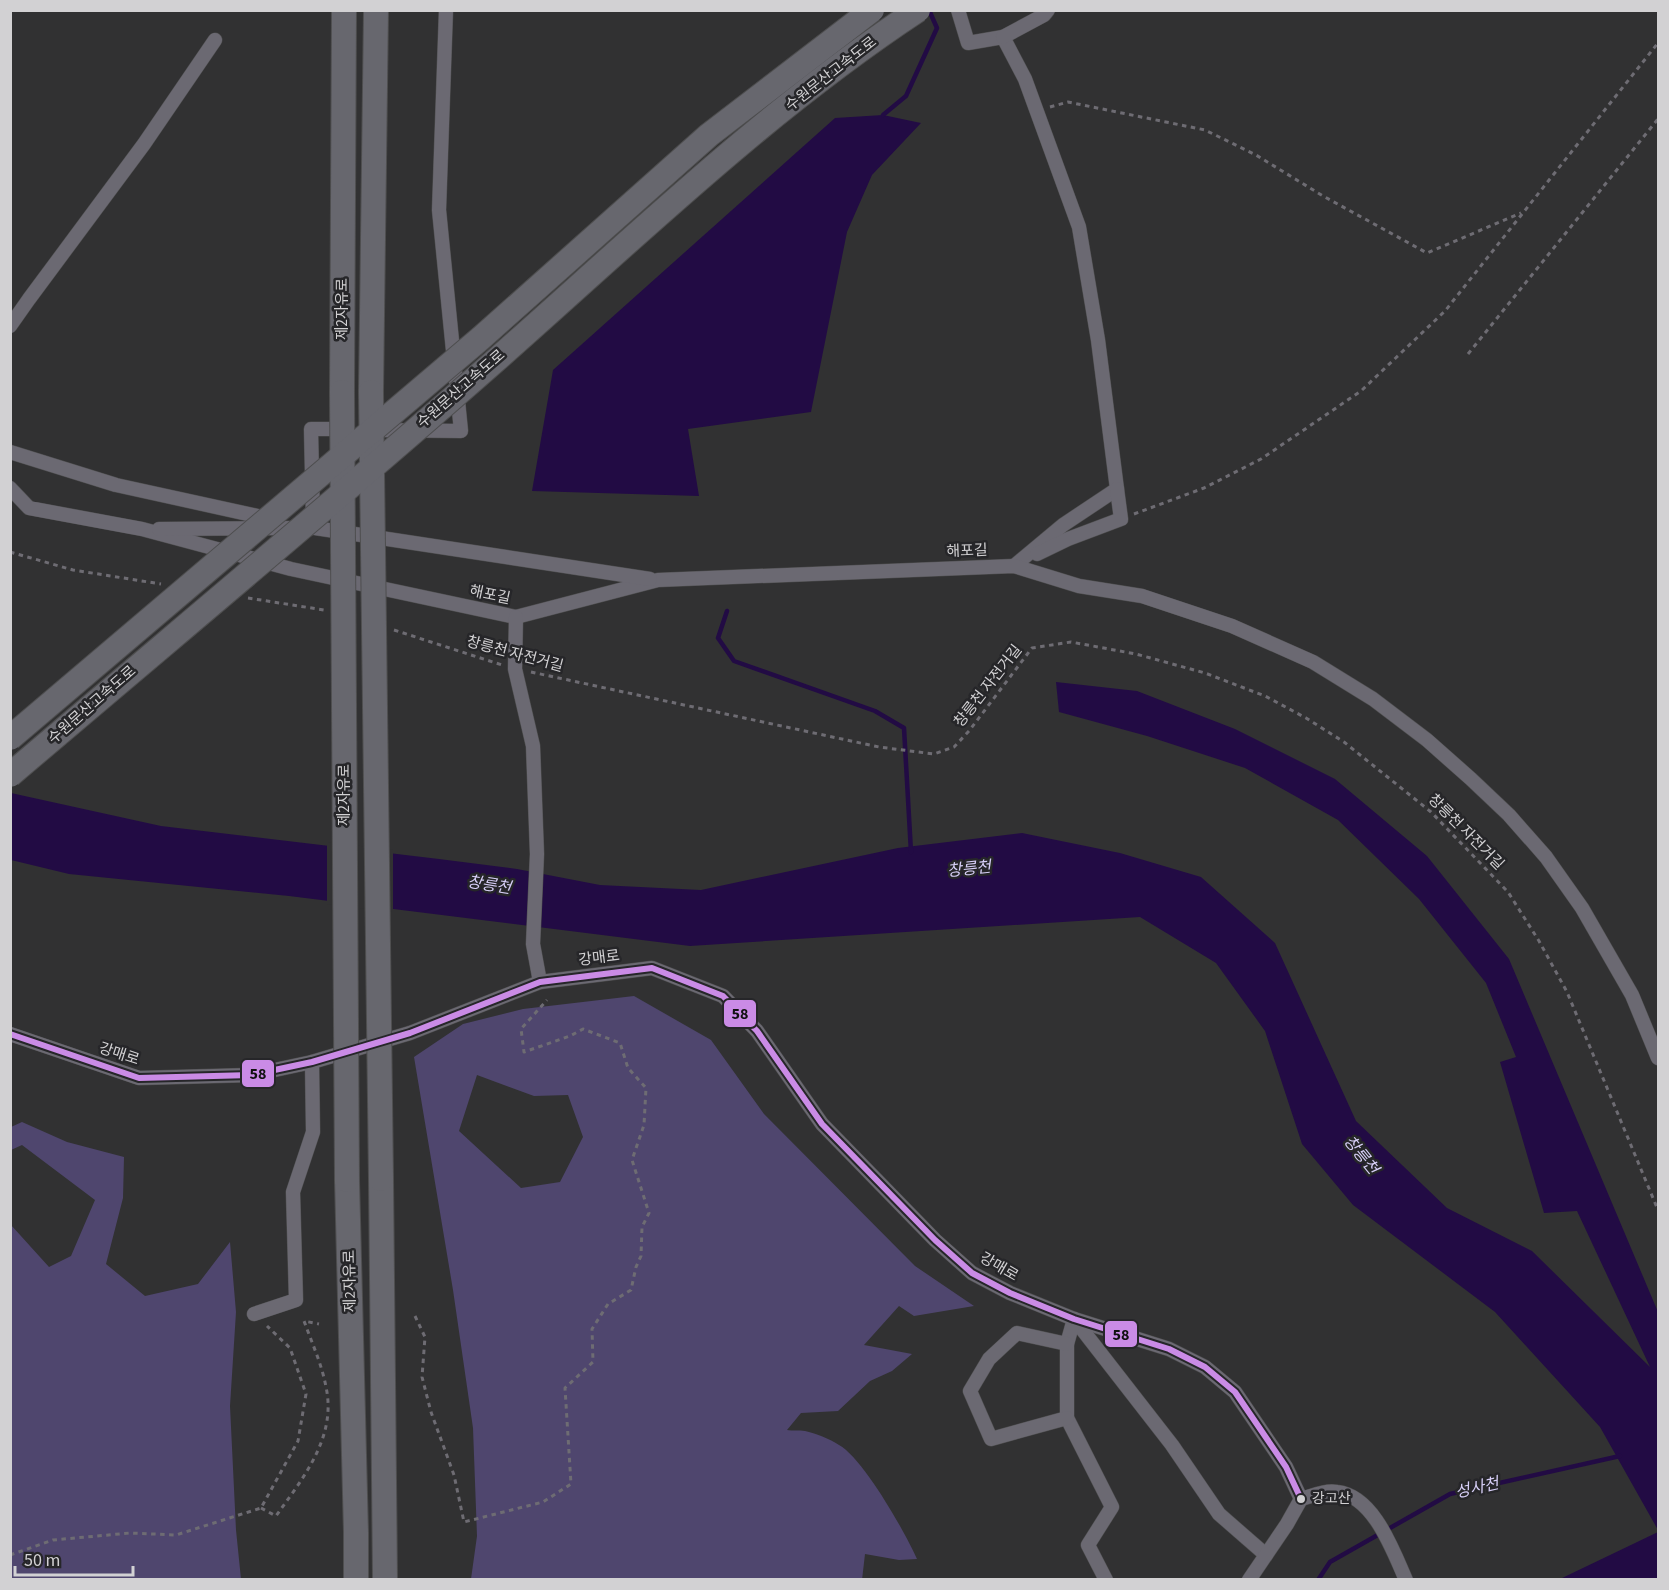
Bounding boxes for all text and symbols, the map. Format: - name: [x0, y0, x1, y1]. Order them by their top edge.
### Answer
- street label: 수원문산고속도로: [781, 32, 881, 116]
- street label: 제2자유로: [332, 278, 353, 340]
- street label: 수원문산고속도로: [412, 345, 510, 433]
- street label: 해포길: [946, 540, 988, 562]
- street label: 해포길: [468, 580, 512, 610]
- street label: 창릉천 자전거길: [464, 631, 566, 677]
- street label: 창릉천 자전거길: [949, 640, 1027, 732]
- street label: 수원문산고속도로: [43, 661, 141, 749]
- street label: 제2자유로: [334, 764, 355, 826]
- street label: 창릉천 자전거길: [1423, 789, 1509, 875]
- water label: 창릉천: [946, 856, 994, 882]
- water label: 창릉천: [465, 871, 515, 900]
- street label: 강매로: [577, 945, 621, 971]
- line badge: 58: [723, 999, 757, 1028]
- text: 58: [732, 1003, 748, 1025]
- street label: 강매로: [96, 1038, 142, 1070]
- line badge: 58: [241, 1059, 275, 1088]
- text: 58: [250, 1063, 266, 1085]
- water label: 창릉천: [1339, 1131, 1385, 1181]
- street label: 강매로: [976, 1248, 1022, 1286]
- street label: 제2자유로: [339, 1249, 361, 1313]
- line badge: 58: [1104, 1320, 1138, 1348]
- text: 58: [1113, 1324, 1129, 1346]
- water label: 성사천: [1453, 1472, 1503, 1504]
- place label: 강고산: [1312, 1489, 1351, 1509]
- marker: 강고산: [1295, 1493, 1307, 1505]
- scale bar: [15, 1539, 134, 1577]
- text: 50 m: [24, 1548, 60, 1573]

